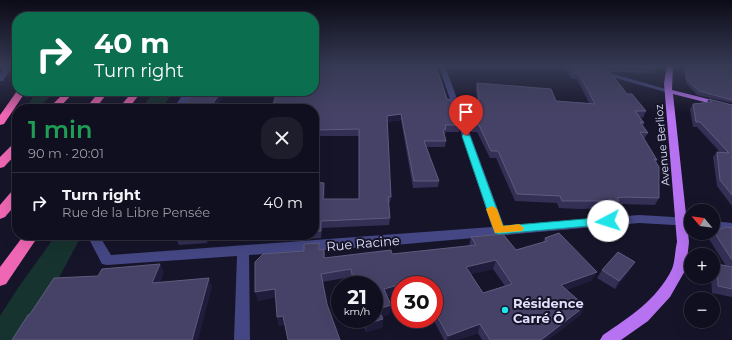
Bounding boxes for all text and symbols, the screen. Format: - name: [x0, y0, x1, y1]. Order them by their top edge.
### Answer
- text: 40 m: [94, 26, 170, 60]
- icon: right: [28, 28, 80, 80]
- text: Turn right: [94, 60, 184, 82]
- pin: [449, 95, 483, 136]
- icon: arrive: [455, 101, 477, 123]
- street label: Avenue Berlioz: [651, 103, 673, 186]
- text: 1 min: [28, 115, 92, 144]
- button: close: [261, 117, 303, 159]
- text: 90 m · 20:01: [28, 145, 104, 161]
- text: Turn right: [62, 185, 141, 204]
- icon: right: [28, 192, 50, 214]
- text: 40 m: [263, 193, 303, 212]
- position arrow: [587, 200, 629, 242]
- text: Rue de la Libre Pensée: [62, 204, 210, 220]
- north arrow: [684, 204, 720, 240]
- map controls: [684, 204, 720, 328]
- street label: Rue Racine: [326, 232, 401, 254]
- button: +: [684, 248, 720, 284]
- speed limit sign: 30: [391, 276, 443, 328]
- text: 21: [347, 285, 367, 309]
- button: −: [684, 292, 720, 328]
- place label: Résidence Carré Ô: [513, 295, 584, 326]
- text: km/h: [344, 305, 370, 318]
- marker: Résidence Carré Ô: [500, 305, 510, 315]

